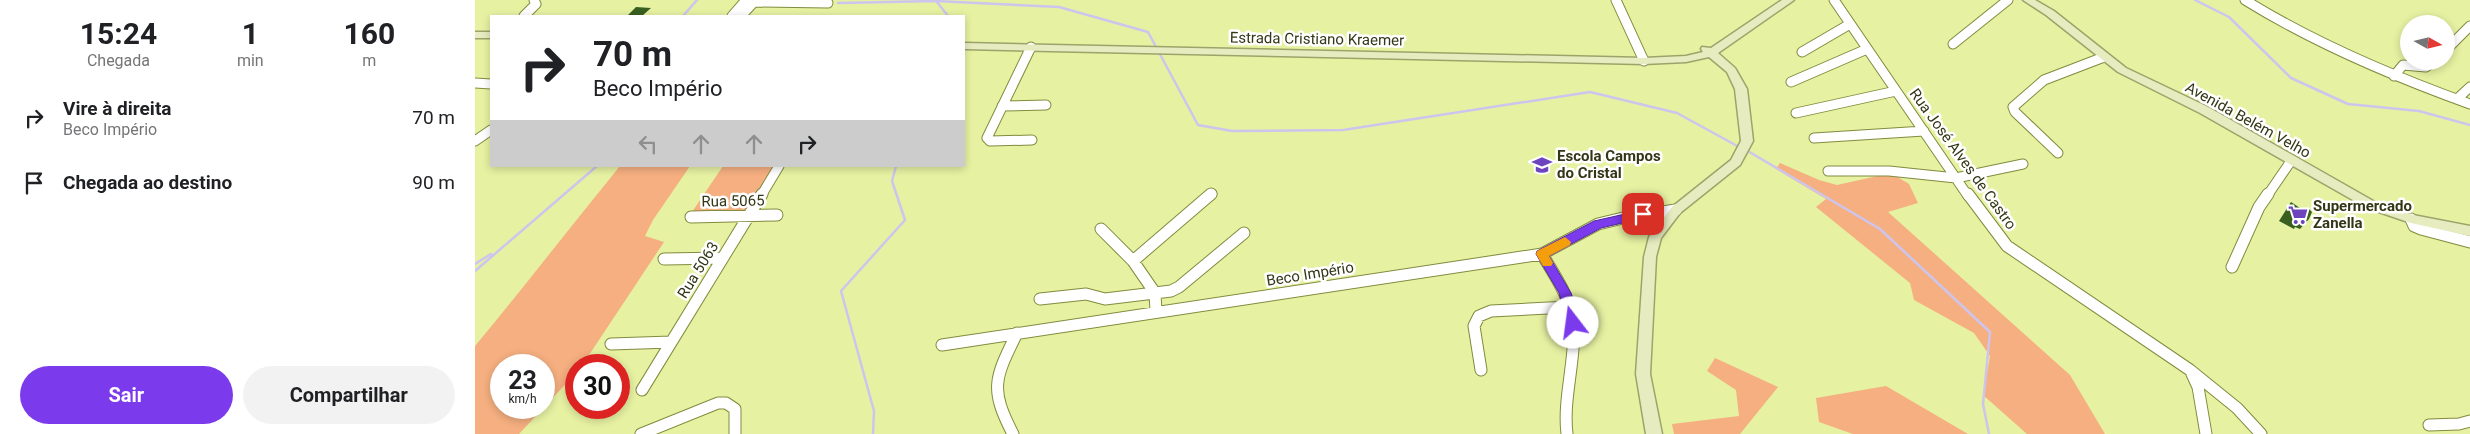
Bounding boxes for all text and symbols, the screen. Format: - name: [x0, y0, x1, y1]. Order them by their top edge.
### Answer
- north arrow: [2400, 15, 2455, 70]
- map controls: [2400, 15, 2455, 70]
- text: 15:24: [80, 16, 157, 51]
- text: 1: [242, 16, 259, 51]
- text: 160: [344, 16, 395, 51]
- street label: Estrada Cristiano Kraemer: [1230, 28, 1404, 50]
- text: 70 m: [593, 34, 672, 75]
- icon: right: [510, 35, 575, 100]
- text: Chegada: [87, 51, 150, 70]
- text: min: [237, 51, 264, 70]
- text: m: [362, 51, 376, 70]
- text: Beco Império: [593, 76, 723, 101]
- street label: Avenida Belém Velho: [2182, 78, 2314, 162]
- street label: Rua José Alves de Castro: [1906, 85, 2020, 233]
- text: Vire à direita: [63, 97, 172, 120]
- icon: right: [20, 104, 48, 132]
- text: 70 m: [412, 106, 455, 129]
- text: Beco Império: [63, 120, 157, 139]
- icon: left: [634, 130, 662, 158]
- icon: ahead: [687, 130, 715, 158]
- icon: ahead: [740, 130, 768, 158]
- icon: right: [793, 130, 821, 158]
- place label: Escola Campos do Cristal: [1557, 147, 1661, 182]
- school or university icon: Escola Campos do Cristal: [1531, 154, 1553, 176]
- icon: arrive: [20, 169, 48, 197]
- text: Chegada ao destino: [63, 171, 232, 194]
- text: 90 m: [412, 171, 455, 194]
- street label: Rua 5065: [701, 191, 765, 211]
- pin: [1622, 193, 1664, 235]
- place label: Supermercado Zanella: [2313, 197, 2412, 232]
- icon: arrive: [1629, 200, 1657, 228]
- supermarket icon: Supermercado Zanella: [2287, 204, 2309, 226]
- street label: Rua 5063: [674, 238, 722, 302]
- street label: Beco Império: [1265, 258, 1355, 290]
- position arrow: [1546, 296, 1598, 348]
- speed limit sign: 30: [565, 354, 630, 419]
- button: Sair: [20, 366, 233, 424]
- button: Compartilhar: [243, 366, 455, 424]
- text: 23: [508, 366, 537, 395]
- text: km/h: [508, 392, 537, 406]

